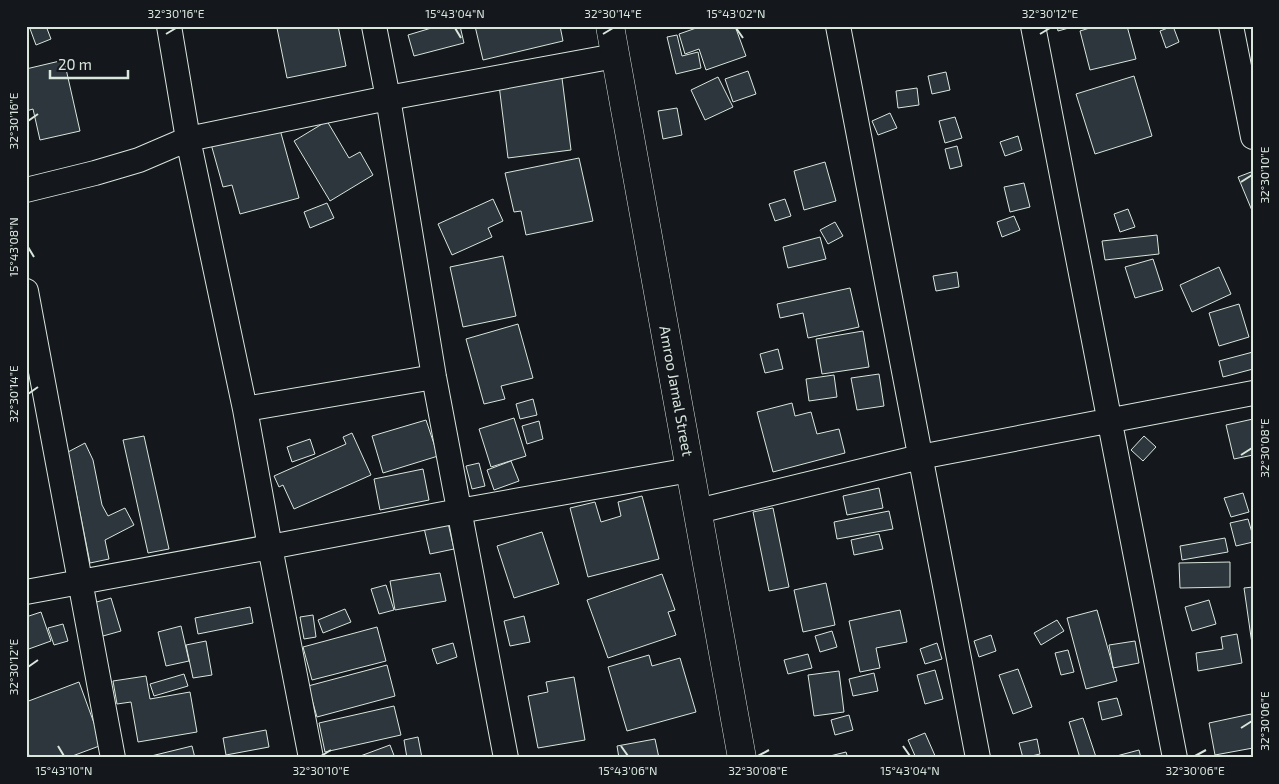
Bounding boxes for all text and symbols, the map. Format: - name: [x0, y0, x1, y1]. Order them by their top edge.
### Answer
- text: 32°30'16"E: [148, 6, 205, 20]
- text: 15°43'04"N: [425, 6, 485, 20]
- text: 32°30'14"E: [584, 6, 642, 20]
- text: 15°43'02"N: [707, 6, 765, 20]
- text: 32°30'12"E: [1022, 6, 1079, 20]
- scale bar: [50, 48, 128, 80]
- text: 20 m: [58, 55, 92, 73]
- text: 32°30'16"E: [6, 92, 20, 149]
- text: 32°30'10"E: [1257, 146, 1271, 204]
- text: 15°43'08"N: [6, 217, 20, 277]
- street label: Amroo Jamal Street: [656, 324, 697, 458]
- text: 32°30'14"E: [6, 365, 20, 423]
- text: 32°30'08"E: [1257, 418, 1271, 478]
- text: 32°30'12"E: [6, 638, 20, 695]
- text: 32°30'06"E: [1257, 691, 1271, 751]
- text: 15°43'10"N: [36, 763, 92, 777]
- text: 32°30'10"E: [292, 763, 350, 777]
- text: 15°43'06"N: [599, 763, 657, 777]
- text: 32°30'08"E: [728, 763, 788, 777]
- text: 15°43'04"N: [880, 763, 940, 777]
- text: 32°30'06"E: [1165, 763, 1225, 777]

